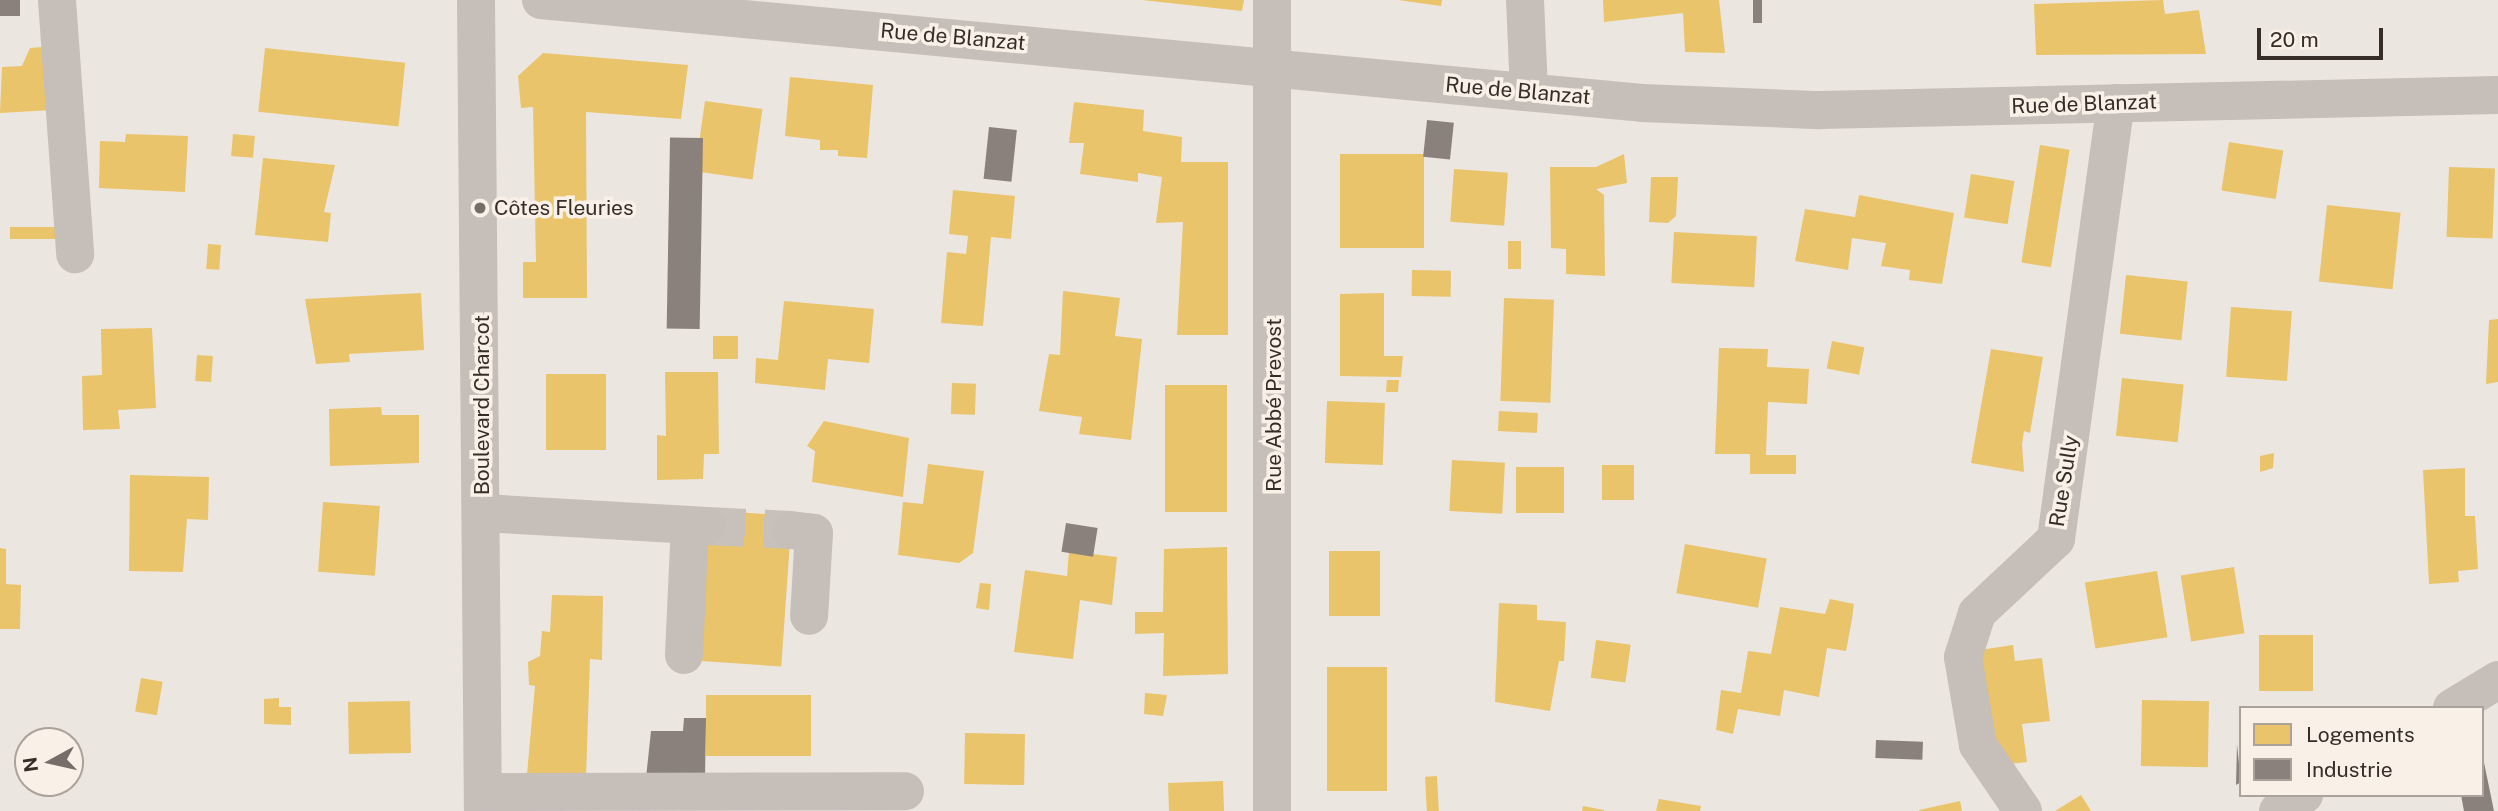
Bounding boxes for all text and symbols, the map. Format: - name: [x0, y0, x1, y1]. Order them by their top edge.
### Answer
- scale bar: [2260, 14, 2386, 58]
- street label: Rue de Blanzat: [879, 18, 1027, 56]
- text: 20 m: [2270, 27, 2319, 52]
- street label: Rue de Blanzat: [1444, 72, 1592, 110]
- street label: Rue de Blanzat: [2010, 89, 2158, 119]
- place label: Côtes Fleuries: [494, 195, 634, 221]
- marker: Côtes Fleuries: [472, 200, 488, 216]
- street label: Boulevard Charcot: [469, 315, 495, 495]
- street label: Rue Abbé Prevost: [1261, 318, 1287, 492]
- street label: Rue Sully: [2044, 433, 2084, 529]
- legend: [2239, 706, 2484, 797]
- text: Logements: [2306, 722, 2415, 747]
- north arrow: [14, 727, 84, 797]
- text: N: [18, 756, 42, 774]
- text: Industrie: [2306, 757, 2393, 782]

